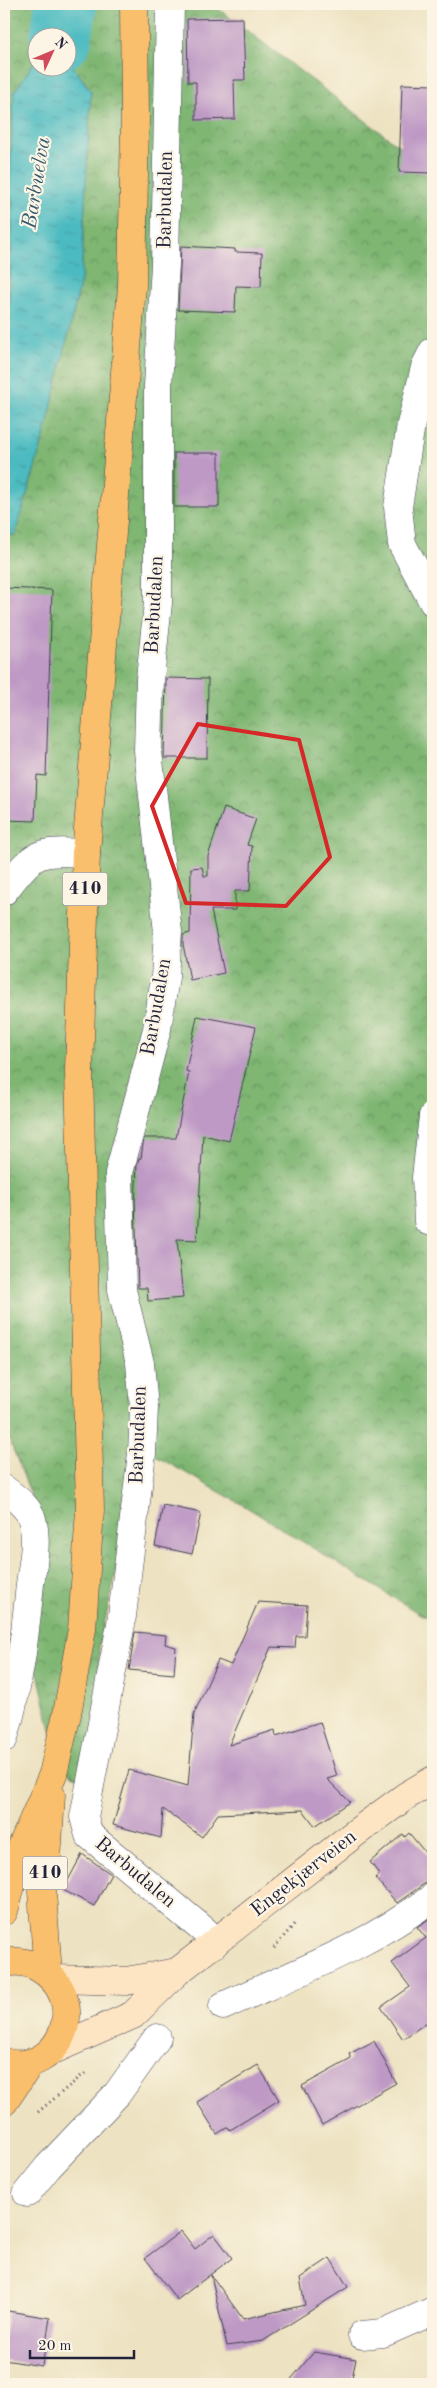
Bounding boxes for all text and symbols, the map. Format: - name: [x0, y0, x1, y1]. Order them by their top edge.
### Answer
- north arrow: [28, 28, 78, 78]
- text: N: [52, 35, 70, 53]
- water label: Barbuelva: [19, 136, 55, 231]
- street label: Barbudalen: [155, 150, 177, 249]
- street label: Barbudalen: [142, 555, 168, 655]
- road number: 410: [62, 872, 108, 906]
- street label: Barbudalen: [139, 957, 175, 1057]
- street label: Barbudalen: [127, 1385, 151, 1485]
- street label: Engekjærveien: [247, 1827, 361, 1921]
- street label: Barbudalen: [91, 1834, 179, 1912]
- road number: 410: [22, 1856, 68, 1890]
- scale bar: [30, 2328, 134, 2360]
- text: 20 m: [38, 2339, 72, 2354]

